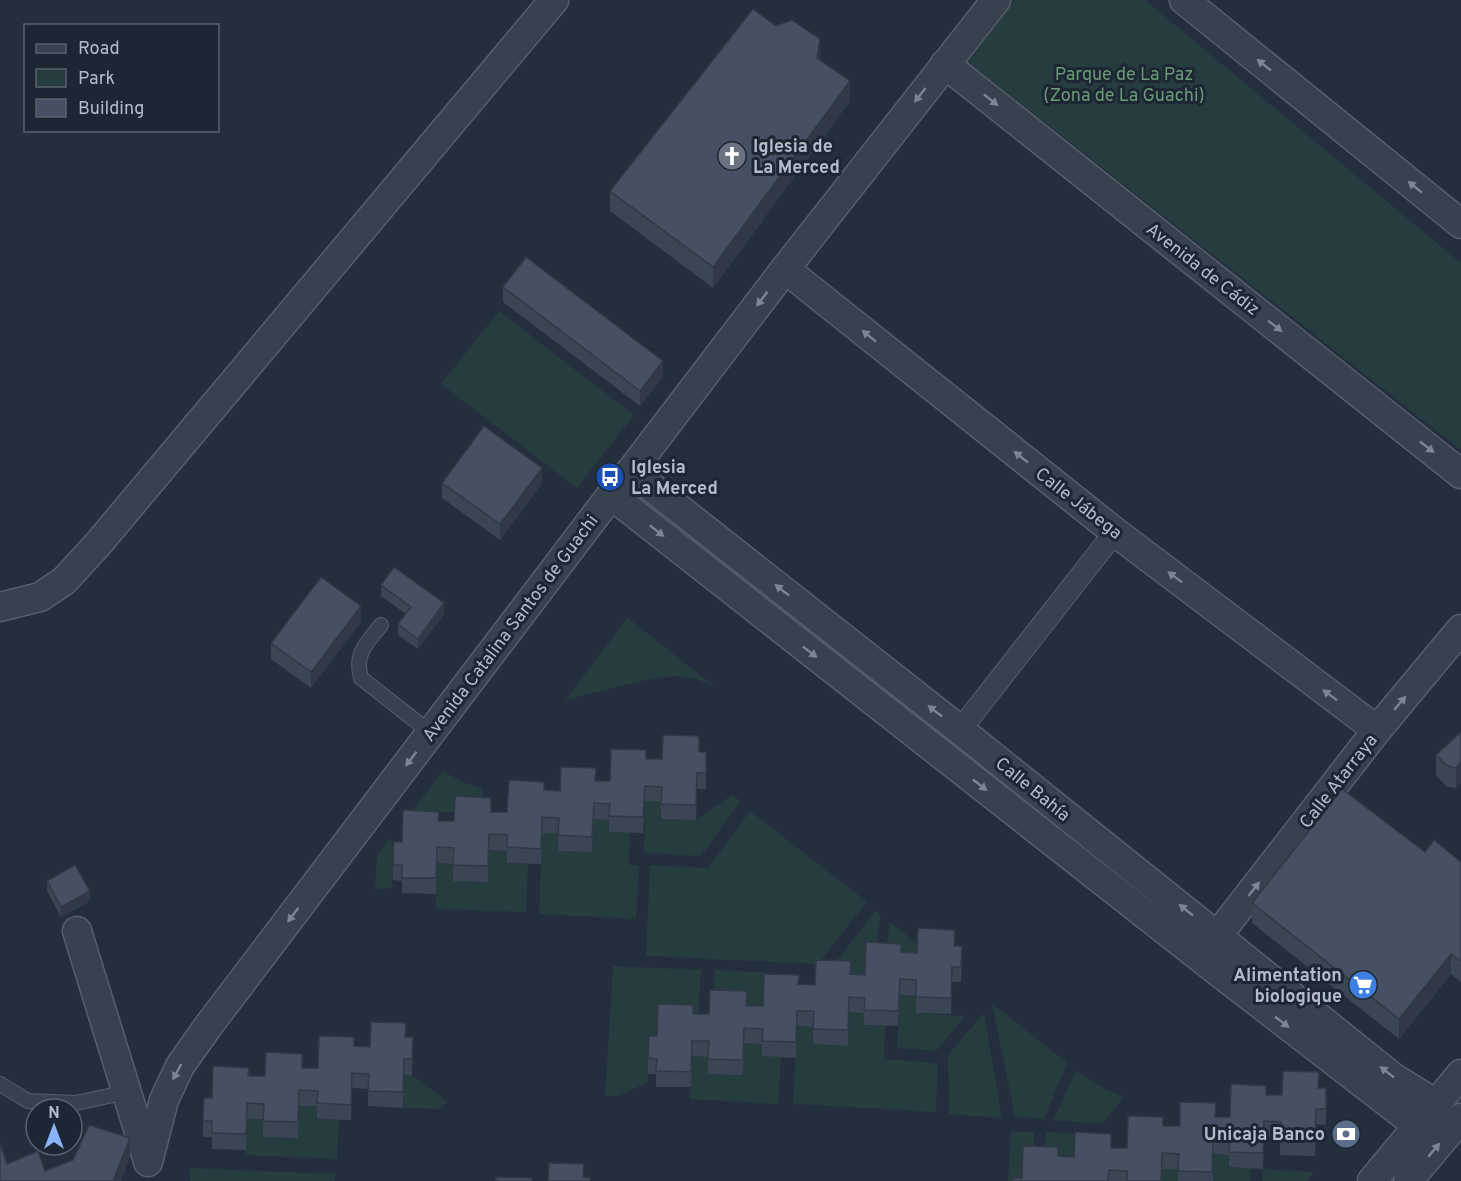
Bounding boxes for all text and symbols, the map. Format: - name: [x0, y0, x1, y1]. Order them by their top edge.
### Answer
- legend: [24, 24, 219, 132]
- text: Road: [78, 38, 120, 61]
- one-way arrow: [1256, 58, 1272, 71]
- park label: Parque de La Paz (Zona de La Guachi): [1043, 64, 1205, 108]
- text: Park: [78, 68, 115, 91]
- one-way arrow: [915, 88, 927, 103]
- one-way arrow: [983, 94, 998, 106]
- text: Building: [78, 98, 144, 121]
- place label: Iglesia de La Merced: [753, 136, 840, 180]
- church icon: Iglesia de La Merced: [716, 140, 748, 172]
- one-way arrow: [1408, 182, 1423, 194]
- street label: Avenida de Cádiz: [1141, 219, 1263, 322]
- one-way arrow: [756, 291, 768, 307]
- one-way arrow: [1267, 320, 1283, 333]
- one-way arrow: [861, 329, 877, 342]
- one-way arrow: [1420, 441, 1435, 453]
- one-way arrow: [1014, 452, 1029, 464]
- place label: Iglesia La Merced: [631, 457, 718, 501]
- bus stop icon: Iglesia La Merced: [594, 461, 626, 493]
- street label: Calle Jábega: [1030, 463, 1126, 545]
- street label: Avenida Catalina Santos de Guachi: [418, 511, 604, 747]
- one-way arrow: [649, 525, 665, 538]
- one-way arrow: [1167, 571, 1183, 584]
- one-way arrow: [774, 584, 790, 597]
- one-way arrow: [802, 645, 818, 658]
- one-way arrow: [1323, 689, 1339, 701]
- one-way arrow: [1393, 696, 1406, 711]
- one-way arrow: [927, 704, 943, 717]
- street label: Calle Atarraya: [1295, 730, 1383, 834]
- one-way arrow: [405, 752, 417, 767]
- street label: Calle Bahía: [990, 753, 1074, 827]
- one-way arrow: [972, 778, 988, 791]
- one-way arrow: [1247, 882, 1259, 897]
- one-way arrow: [1179, 905, 1194, 917]
- one-way arrow: [287, 907, 300, 923]
- place label: Alimentation biologique: [1233, 965, 1342, 1009]
- supermarket icon: Alimentation biologique: [1347, 969, 1379, 1001]
- one-way arrow: [1275, 1015, 1290, 1027]
- one-way arrow: [173, 1063, 182, 1080]
- one-way arrow: [1380, 1067, 1395, 1079]
- north arrow: [24, 1097, 84, 1157]
- text: N: [48, 1104, 60, 1124]
- bank icon: Unicaja Banco: [1330, 1118, 1362, 1150]
- place label: Unicaja Banco: [1204, 1124, 1325, 1147]
- one-way arrow: [1428, 1142, 1441, 1158]

